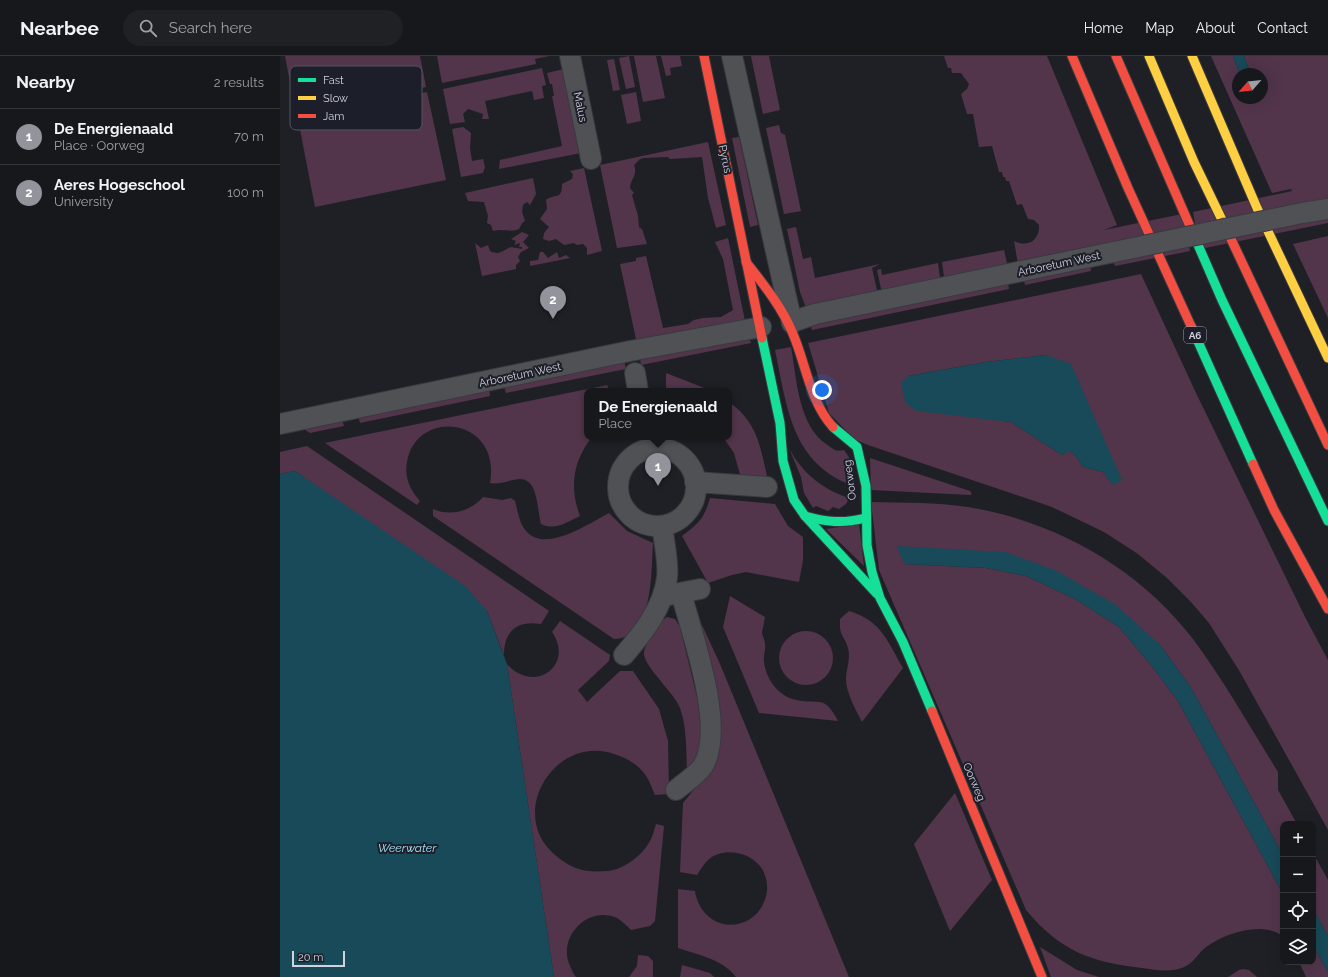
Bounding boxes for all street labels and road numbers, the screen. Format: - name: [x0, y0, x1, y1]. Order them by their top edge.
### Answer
- street label: Malus: [570, 91, 590, 123]
- street label: Pyrus: [716, 144, 734, 174]
- street label: Arboretum West: [1017, 249, 1102, 279]
- road number: A6: [1184, 327, 1206, 343]
- street label: Arboretum West: [478, 360, 563, 390]
- street label: Oorweg: [841, 459, 859, 501]
- street label: Oorweg: [960, 761, 988, 803]

